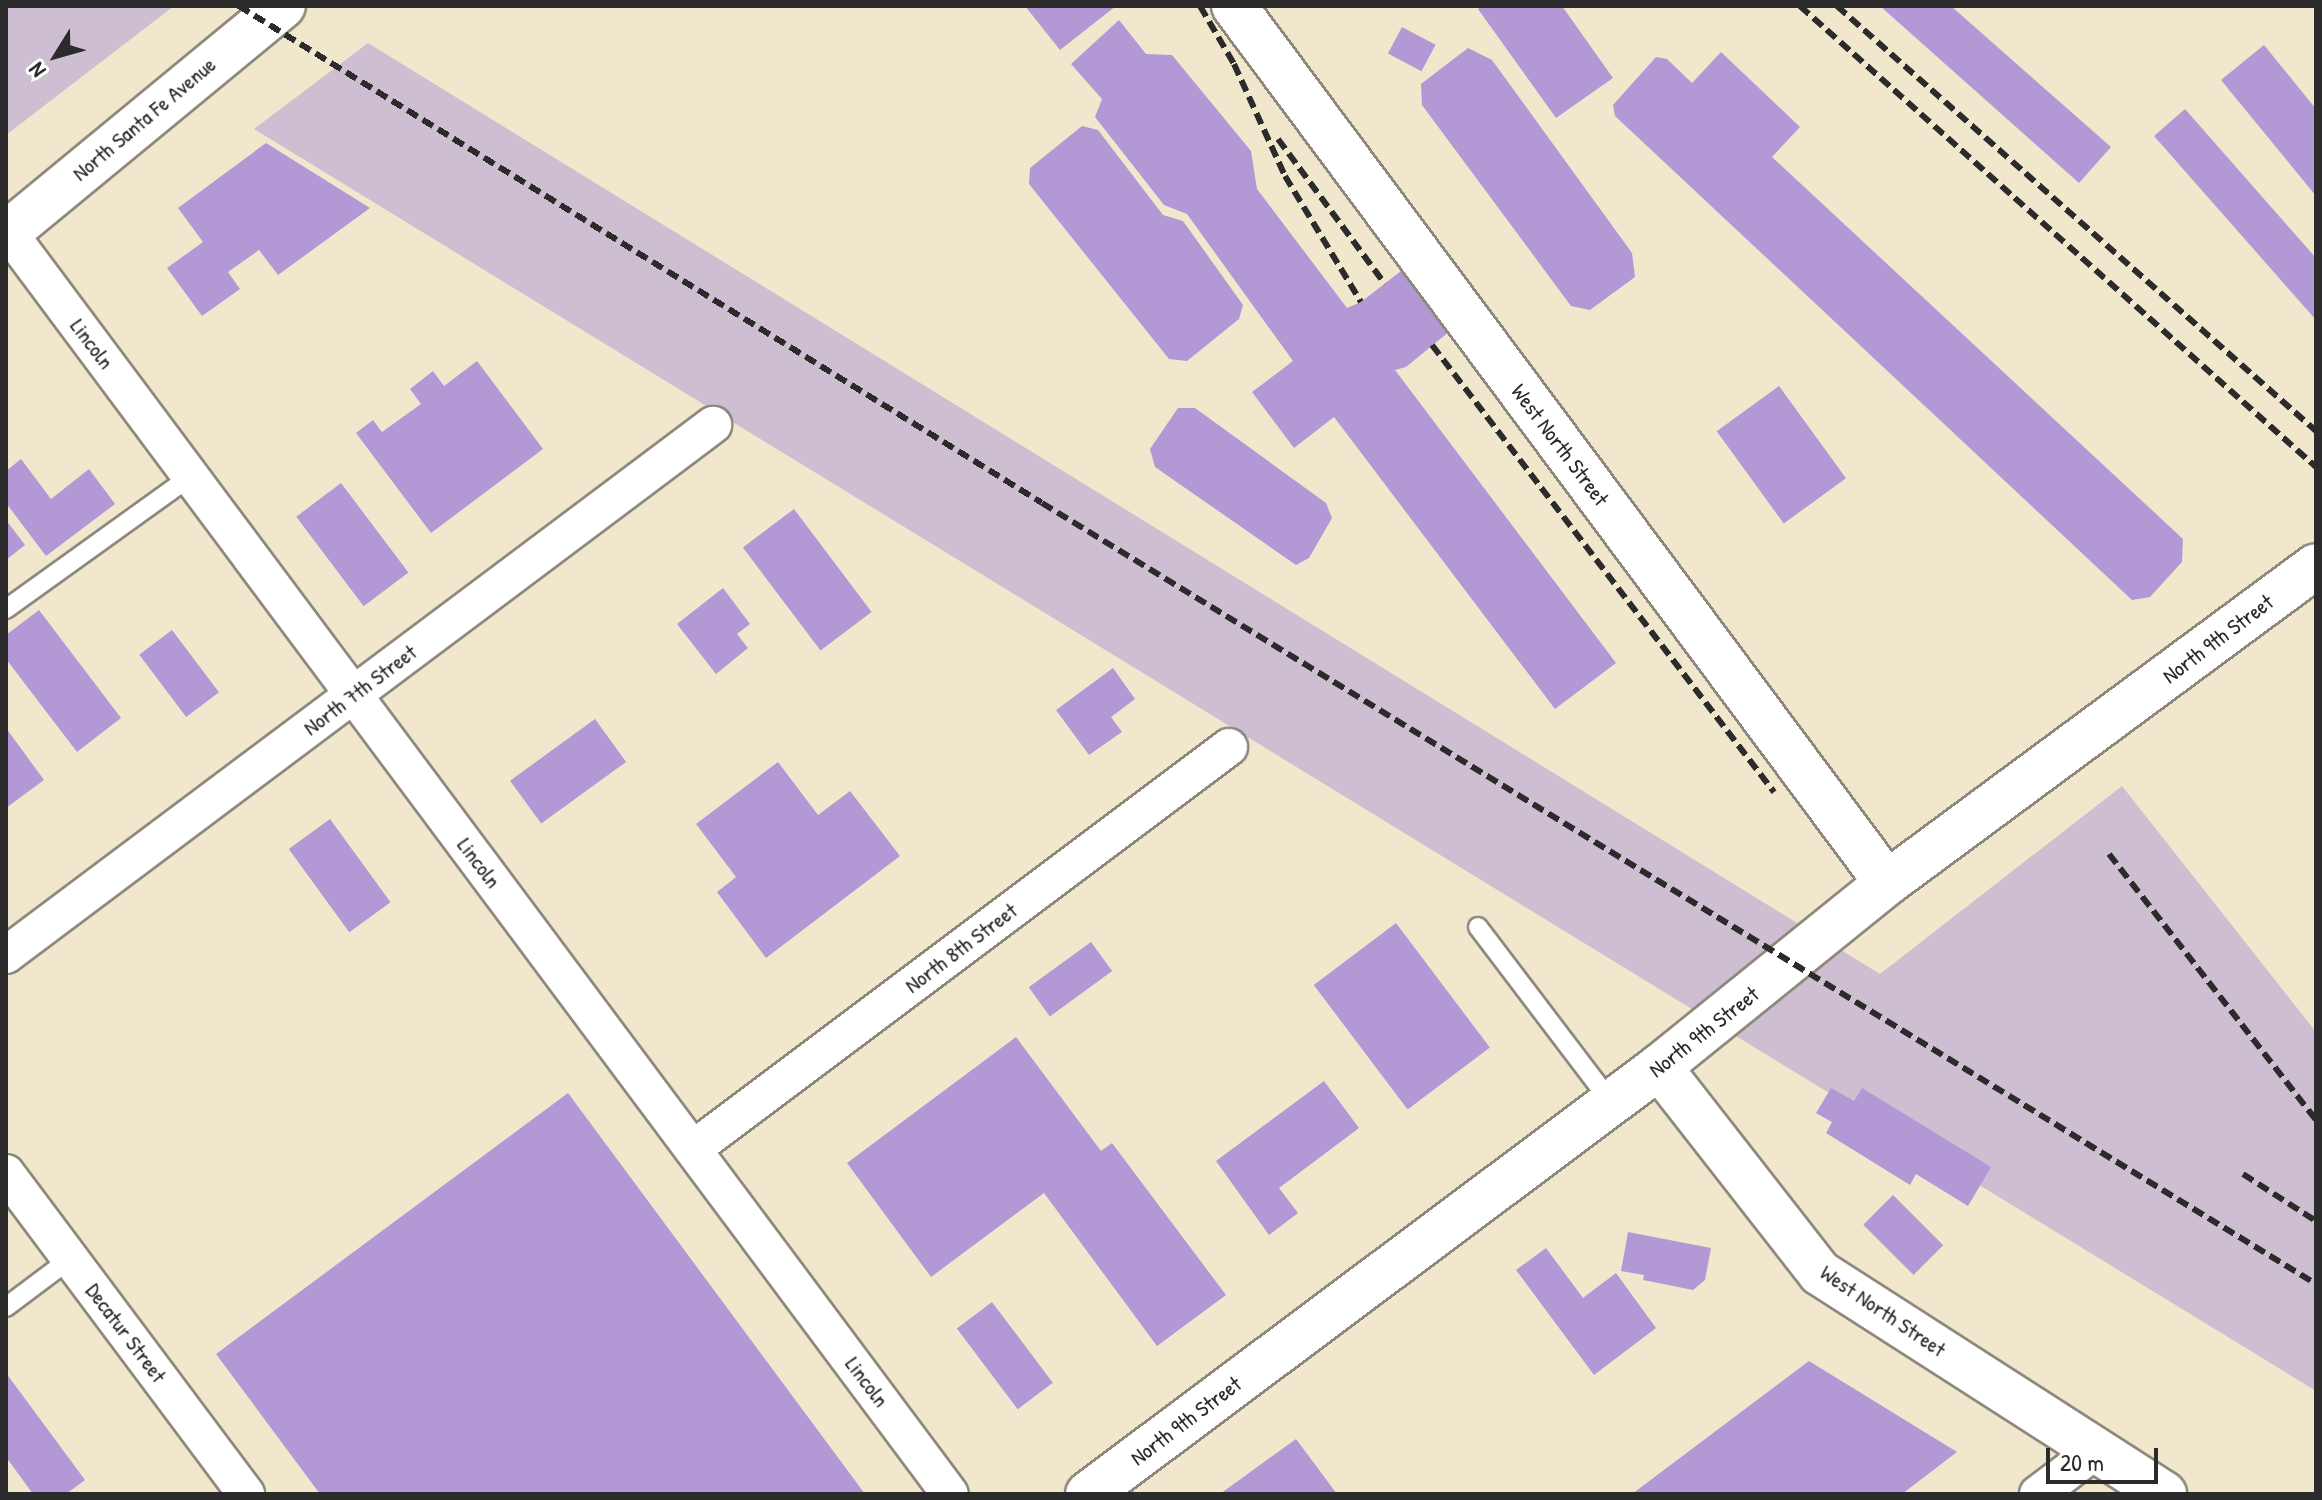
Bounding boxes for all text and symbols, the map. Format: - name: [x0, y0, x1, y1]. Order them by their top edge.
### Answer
- north arrow: [16, 16, 96, 96]
- street label: North Santa Fe Avenue: [67, 51, 221, 187]
- text: N: [21, 57, 52, 84]
- street label: Lincoln: [65, 314, 119, 374]
- street label: West North Street: [1506, 379, 1614, 511]
- street label: North 9th Street: [2157, 589, 2279, 689]
- street label: North 7th Street: [298, 639, 422, 741]
- street label: Lincoln: [452, 833, 506, 893]
- street label: North 8th Street: [900, 897, 1022, 999]
- street label: North 9th Street: [1644, 981, 1764, 1083]
- street label: West North Street: [1815, 1259, 1951, 1363]
- street label: Decatur Street: [80, 1278, 172, 1388]
- street label: Lincoln: [840, 1352, 894, 1412]
- street label: North 9th Street: [1125, 1371, 1247, 1471]
- scale bar: [2050, 1432, 2162, 1482]
- text: 20 m: [2060, 1446, 2104, 1478]

